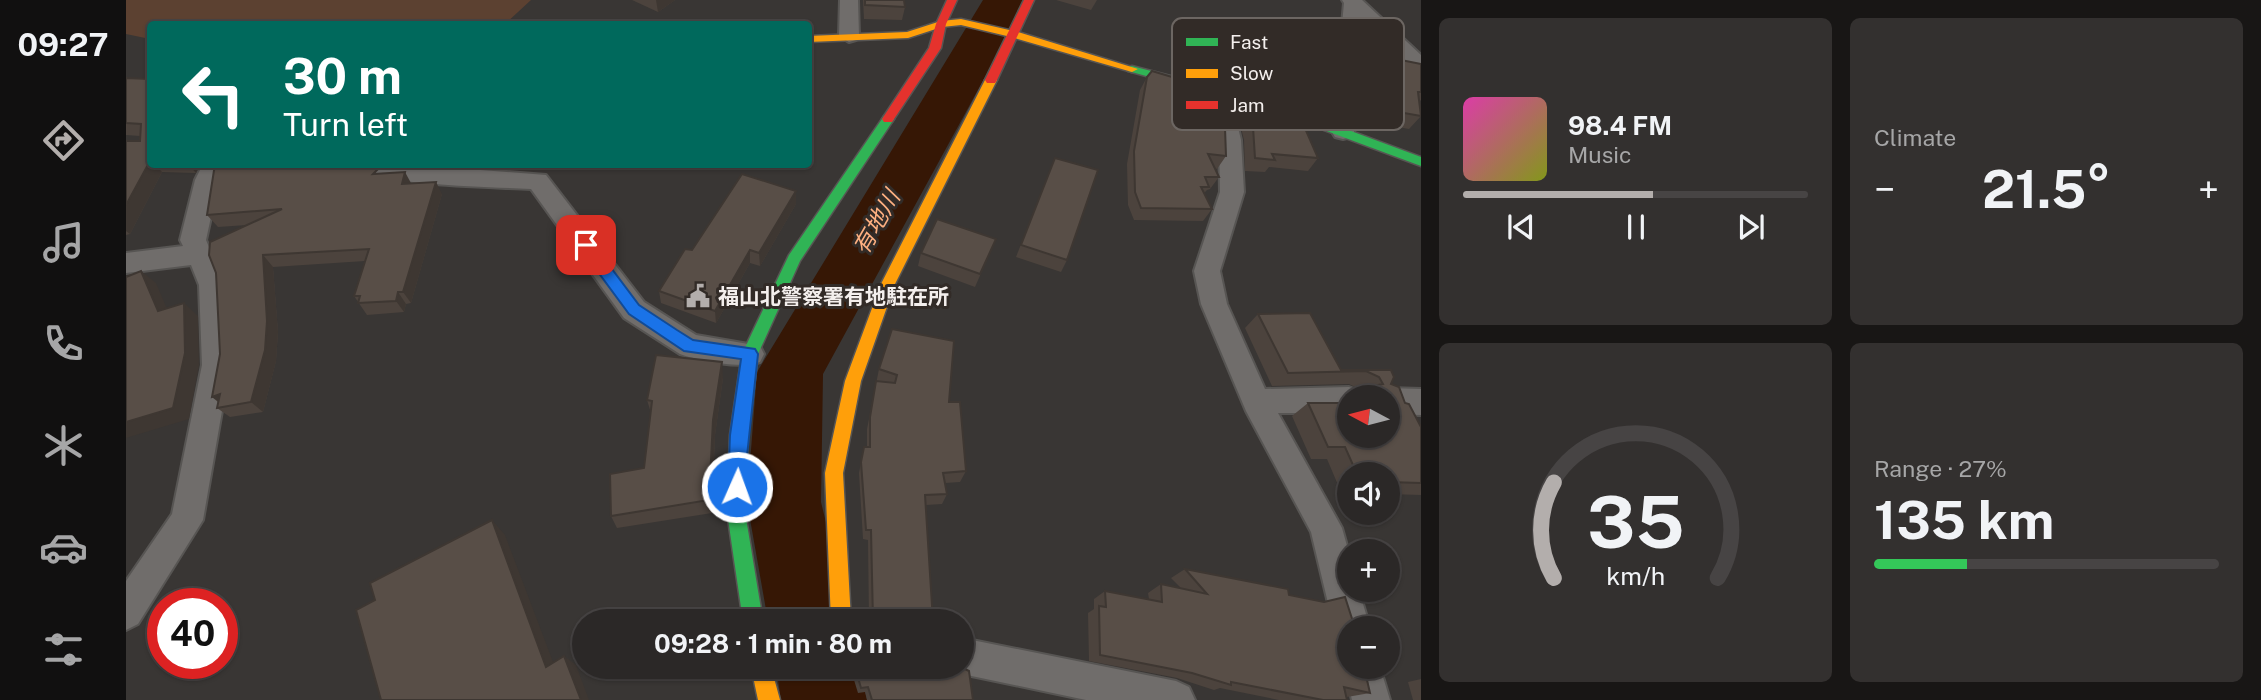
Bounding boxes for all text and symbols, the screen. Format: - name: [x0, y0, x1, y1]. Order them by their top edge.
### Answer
- legend: [1172, 18, 1404, 130]
- text: 09:27: [17, 26, 109, 63]
- text: Fast: [1230, 31, 1268, 53]
- text: 30 m: [283, 47, 402, 105]
- icon: left: [168, 49, 259, 140]
- text: Slow: [1230, 62, 1274, 84]
- text: Jam: [1230, 94, 1264, 116]
- text: Turn left: [283, 106, 408, 143]
- text: 98.4 FM: [1568, 110, 1672, 141]
- icon: directions: [39, 116, 88, 165]
- text: Climate: [1874, 124, 1956, 151]
- text: Music: [1568, 141, 1632, 168]
- text: 21.5°: [1982, 159, 2111, 220]
- text: −: [1874, 167, 1895, 212]
- text: +: [2198, 167, 2219, 212]
- water label: 有地川: [847, 183, 906, 259]
- icon: previous: [1502, 208, 1540, 246]
- icon: pause: [1617, 208, 1655, 246]
- icon: next: [1732, 208, 1770, 246]
- pin: [556, 215, 616, 275]
- icon: music: [39, 218, 88, 267]
- icon: arrive: [567, 226, 605, 264]
- public building icon: 福山北警察署有地駐在所: [684, 282, 712, 310]
- place label: 福山北警察署有地駐在所: [718, 284, 949, 309]
- icon: phone: [39, 319, 88, 368]
- north arrow: [1337, 385, 1400, 448]
- map controls: [1337, 385, 1400, 679]
- icon: climate: [39, 421, 88, 470]
- position arrow: [700, 450, 774, 524]
- text: Range · 27%: [1874, 455, 2007, 482]
- button: sound: [1337, 462, 1400, 525]
- text: 35: [1587, 480, 1684, 565]
- text: 135 km: [1874, 490, 2054, 551]
- icon: car: [39, 523, 88, 572]
- button: +: [1337, 539, 1400, 602]
- text: km/h: [1606, 561, 1665, 591]
- speed limit sign: 40: [147, 588, 238, 679]
- button: −: [1337, 616, 1400, 679]
- icon: filters: [39, 625, 88, 674]
- text: 09:28 · 1 min · 80 m: [654, 628, 892, 659]

